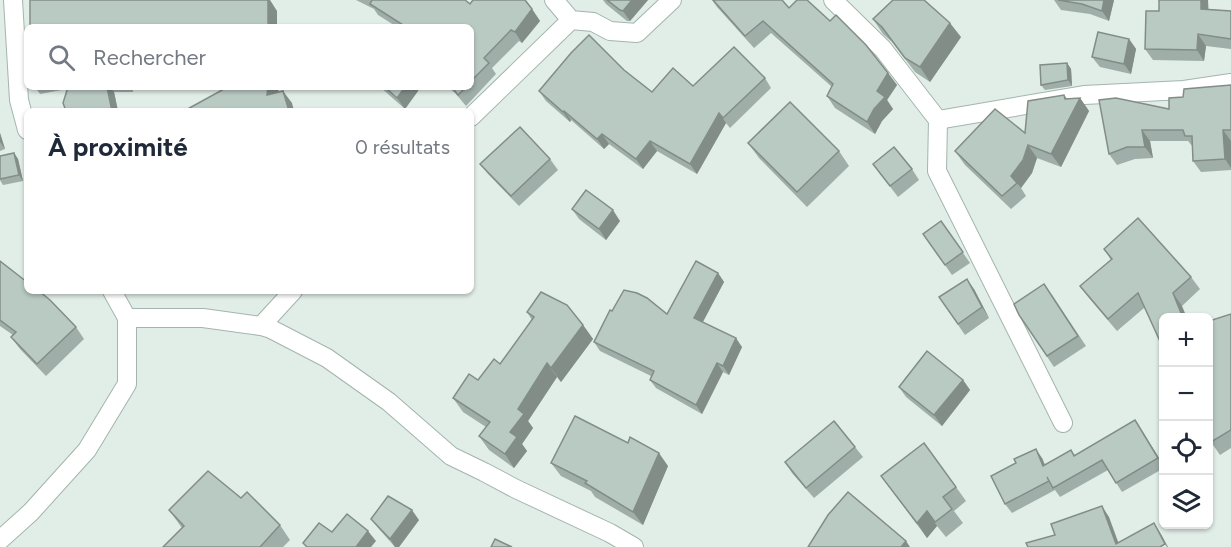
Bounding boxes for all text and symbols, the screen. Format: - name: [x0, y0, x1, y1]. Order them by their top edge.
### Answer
- search box: [24, 24, 474, 90]
- icon: search: [45, 41, 78, 74]
- text: Rechercher: [93, 44, 206, 71]
- text: À proximité: [48, 131, 188, 163]
- text: 0 résultats: [355, 135, 450, 159]
- map controls: [1159, 313, 1213, 529]
- button: +: [1159, 313, 1213, 367]
- button: −: [1159, 367, 1213, 421]
- button: locate: [1159, 421, 1213, 475]
- button: layers: [1159, 475, 1213, 529]

